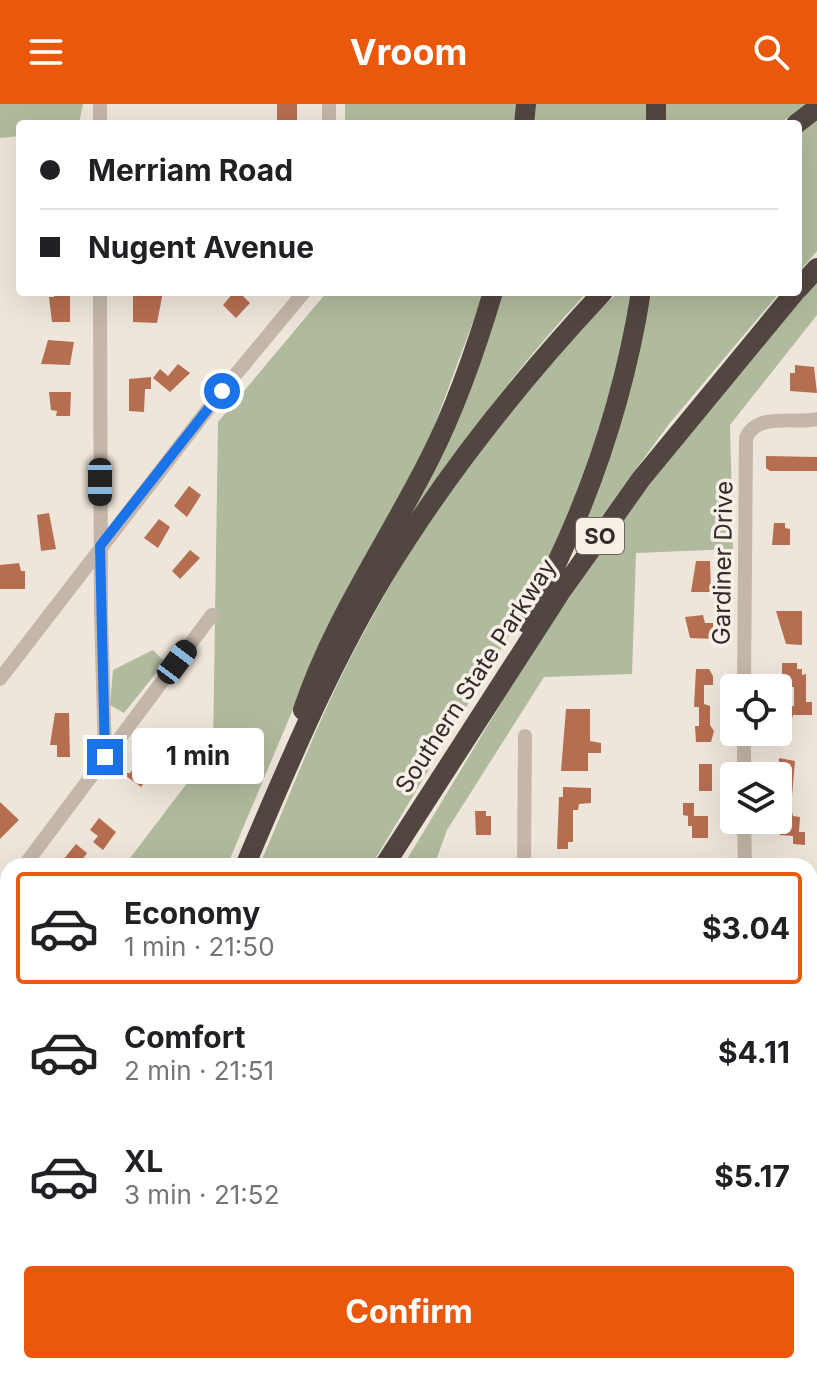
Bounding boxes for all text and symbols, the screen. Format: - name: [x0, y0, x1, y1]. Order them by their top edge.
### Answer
- icon: menu: [24, 30, 68, 74]
- text: Vroom: [350, 30, 467, 74]
- icon: search: [749, 30, 793, 74]
- text: Merriam Road: [88, 152, 293, 188]
- text: Nugent Avenue: [88, 229, 314, 265]
- route start: [204, 373, 240, 409]
- car: [88, 458, 112, 506]
- street label: Gardiner Drive: [707, 481, 738, 645]
- road number: SO: [576, 518, 624, 554]
- street label: Southern State Parkway: [389, 553, 562, 798]
- car: [153, 636, 201, 688]
- map controls: [720, 674, 792, 834]
- button: locate: [720, 674, 792, 746]
- callout: 1 min: [133, 729, 265, 785]
- route end: [87, 739, 123, 775]
- text: 1 min: [166, 740, 230, 771]
- button: layers: [720, 762, 792, 834]
- icon: car: [28, 892, 100, 964]
- text: Economy: [124, 895, 260, 931]
- text: $3.04: [702, 910, 790, 946]
- text: 1 min · 21:50: [124, 931, 275, 962]
- icon: car: [28, 1016, 100, 1088]
- text: Comfort: [124, 1019, 245, 1055]
- text: $4.11: [718, 1034, 790, 1070]
- text: 2 min · 21:51: [124, 1055, 274, 1086]
- icon: car: [28, 1140, 100, 1212]
- text: XL: [124, 1143, 163, 1179]
- text: $5.17: [714, 1158, 790, 1194]
- text: 3 min · 21:52: [124, 1179, 280, 1210]
- button: Confirm: [24, 1266, 794, 1358]

